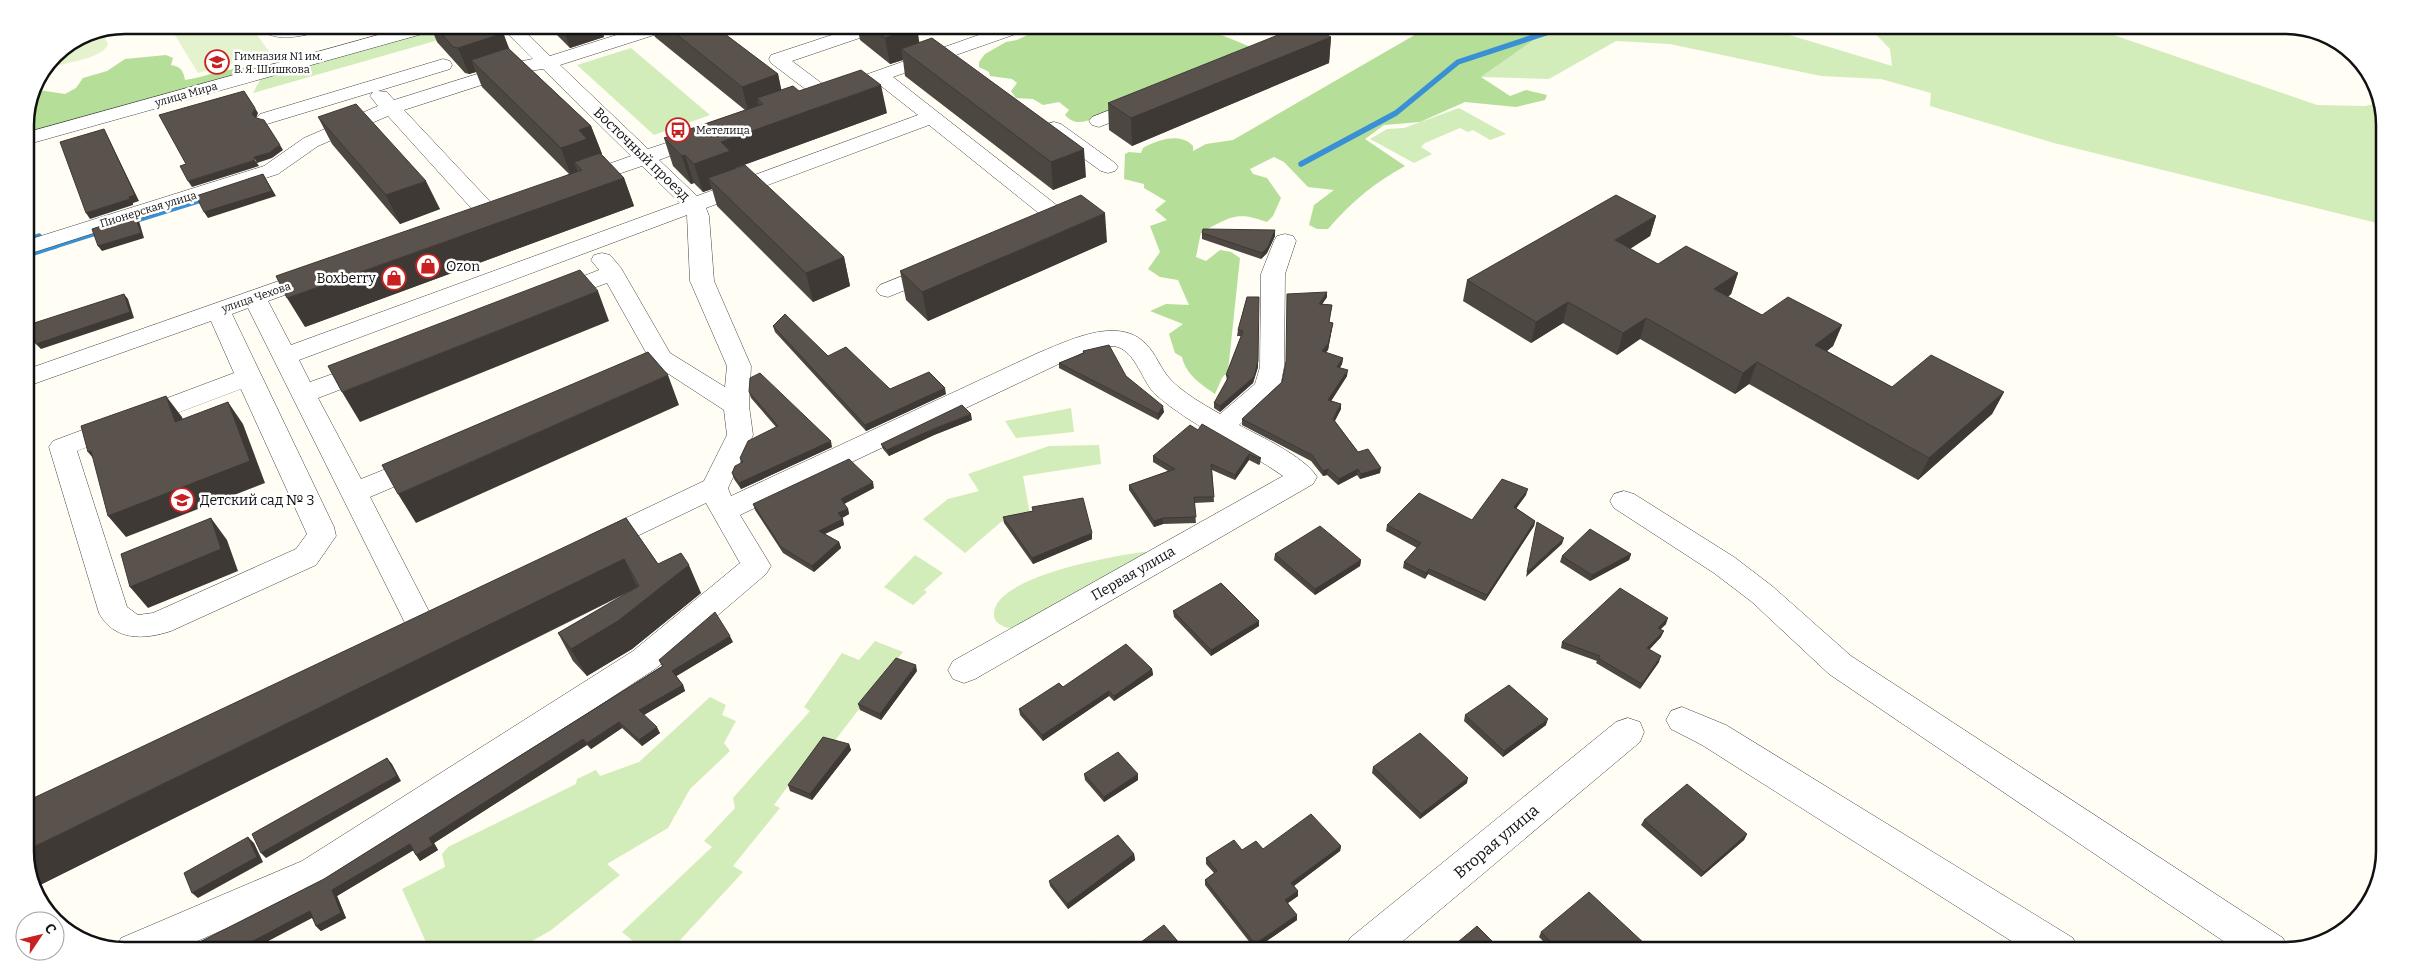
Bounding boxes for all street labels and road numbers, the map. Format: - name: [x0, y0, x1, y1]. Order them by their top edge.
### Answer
- street label: улица Мира: [152, 79, 219, 110]
- street label: Восточный проезд: [590, 104, 694, 205]
- street label: Пионерская улица: [98, 189, 198, 230]
- street label: улица Чехова: [219, 280, 292, 316]
- street label: Первая улица: [1088, 542, 1179, 604]
- street label: Вторая улица: [1450, 800, 1543, 882]

